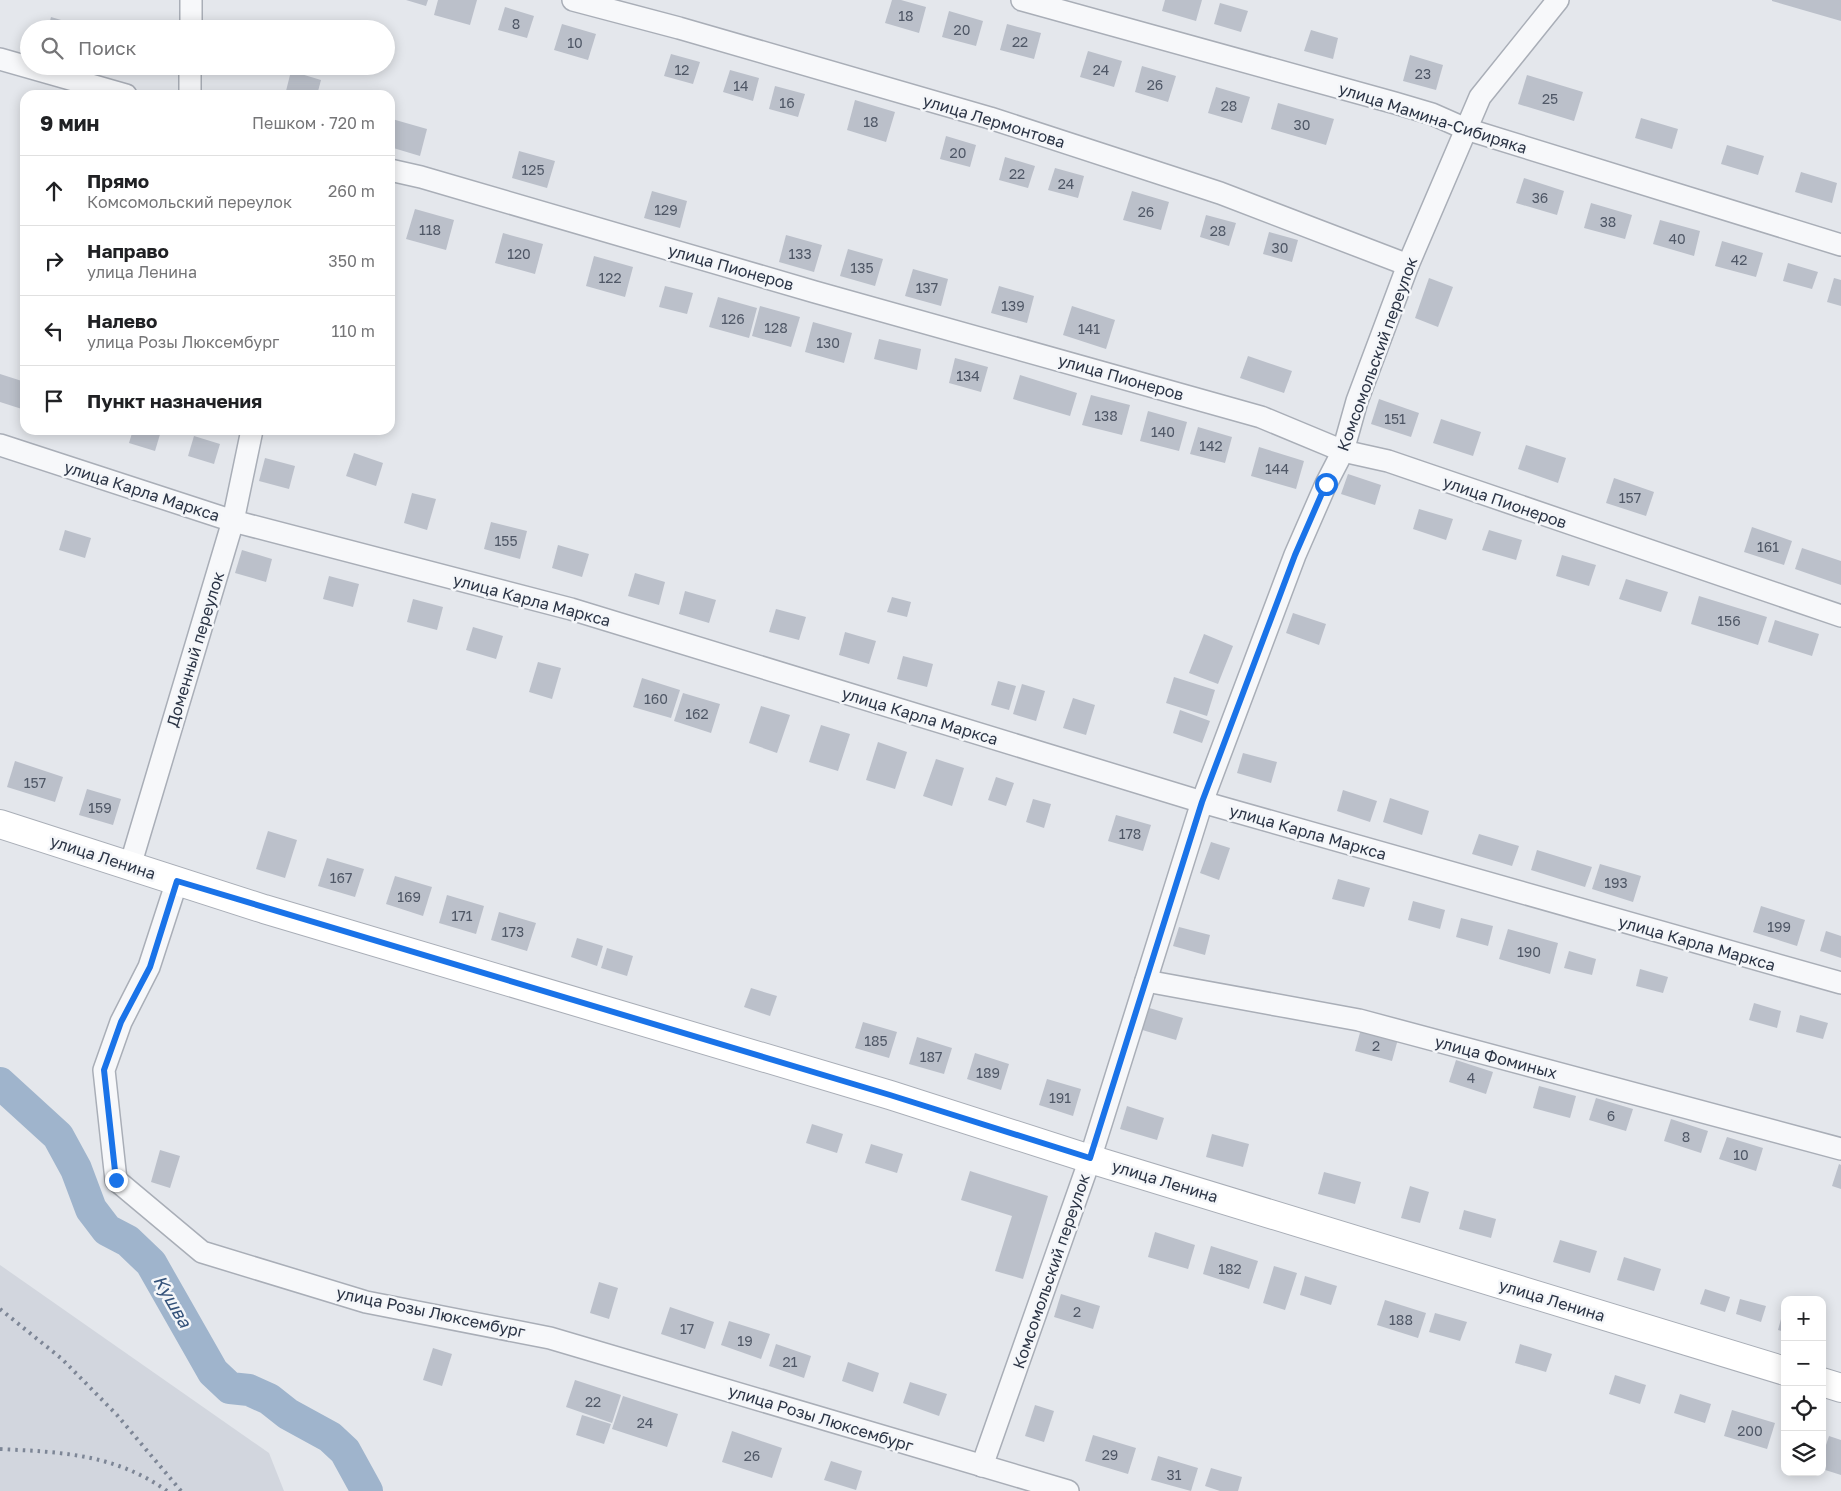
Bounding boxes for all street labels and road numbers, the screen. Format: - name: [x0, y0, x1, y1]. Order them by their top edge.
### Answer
- street label: улица Мамина-Сибиряка: [1336, 78, 1530, 158]
- street label: улица Лермонтова: [920, 90, 1068, 152]
- street label: улица Пионеров: [666, 240, 796, 294]
- street label: Комсомольский переулок: [1333, 254, 1421, 454]
- street label: улица Пионеров: [1056, 350, 1186, 404]
- street label: улица Карла Маркса: [62, 456, 222, 526]
- street label: улица Пионеров: [1440, 471, 1570, 533]
- street label: Доменный переулок: [162, 569, 228, 729]
- street label: улица Карла Маркса: [451, 569, 613, 631]
- street label: улица Карла Маркса: [839, 683, 1001, 749]
- street label: улица Карла Маркса: [1227, 800, 1389, 864]
- street label: улица Ленина: [48, 831, 158, 883]
- street label: улица Карла Маркса: [1616, 911, 1778, 975]
- street label: улица Фоминых: [1433, 1031, 1560, 1083]
- street label: улица Ленина: [1110, 1155, 1220, 1207]
- street label: Комсомольский переулок: [1008, 1171, 1094, 1371]
- street label: улица Ленина: [1497, 1274, 1607, 1326]
- street label: улица Розы Люксембург: [335, 1282, 528, 1342]
- street label: улица Розы Люксембург: [726, 1380, 917, 1456]

